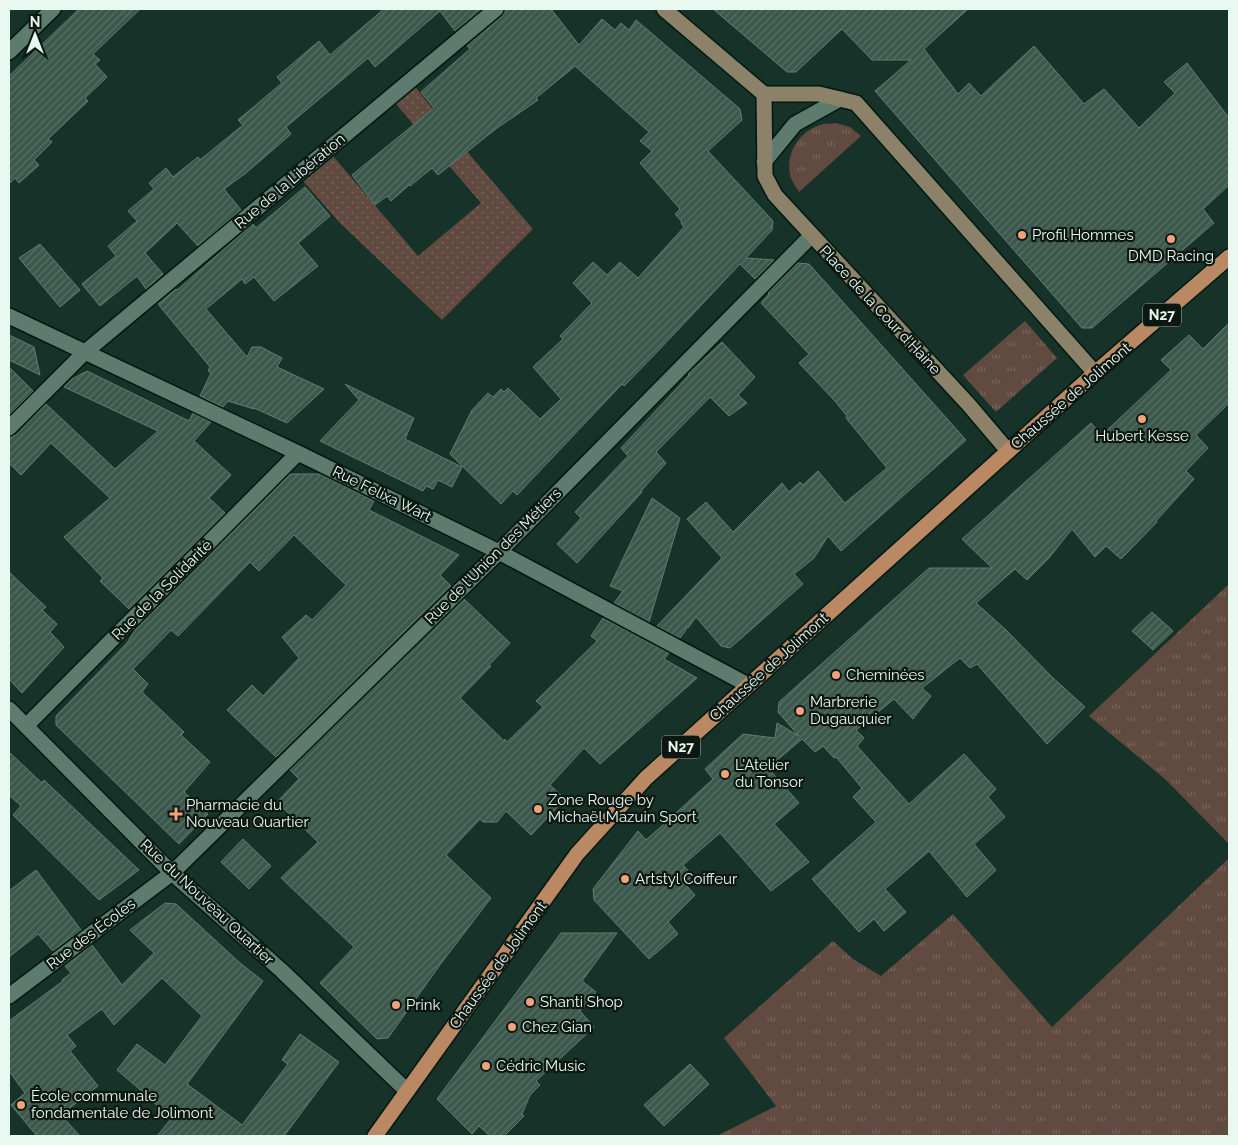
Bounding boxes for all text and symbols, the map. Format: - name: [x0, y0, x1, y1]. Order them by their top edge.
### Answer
- north arrow: [10, 10, 60, 60]
- text: N: [30, 14, 40, 30]
- street label: Rue de la Libération: [231, 130, 349, 232]
- place label: Profil Hommes: [1032, 226, 1134, 244]
- marker: Profil Hommes: [1016, 229, 1028, 241]
- marker: DMD Racing: [1165, 233, 1177, 245]
- street label: Place de la Cour d'Haine: [816, 242, 945, 378]
- place label: DMD Racing: [1128, 247, 1214, 265]
- road number: N27: [1143, 304, 1181, 326]
- street label: Chaussée de Jolimont: [1007, 339, 1135, 453]
- marker: Hubert Kesse: [1136, 413, 1148, 425]
- place label: Hubert Kesse: [1095, 427, 1189, 445]
- street label: Rue Felixa Wart: [329, 462, 435, 526]
- street label: Rue de l'Union des Métiers: [421, 484, 565, 628]
- street label: Rue de la Solidarité: [108, 536, 216, 644]
- street label: Chaussée de Jolimont: [706, 609, 832, 725]
- place label: Cheminées: [846, 666, 925, 684]
- marker: Cheminées: [830, 669, 842, 681]
- place label: Marbrerie Dugauquier: [810, 693, 892, 728]
- marker: Marbrerie Dugauquier: [794, 705, 806, 717]
- road number: N27: [662, 736, 700, 759]
- place label: L'Atelier du Tonsor: [735, 756, 804, 791]
- marker: L'Atelier du Tonsor: [719, 768, 731, 780]
- place label: Zone Rouge by Michaël Mazuin Sport: [548, 791, 697, 826]
- place label: Pharmacie du Nouveau Quartier: [186, 796, 309, 831]
- marker: Zone Rouge by Michaël Mazuin Sport: [532, 803, 544, 815]
- marker: Pharmacie du Nouveau Quartier: [170, 808, 182, 820]
- street label: Rue du Nouveau Quartier: [137, 835, 278, 969]
- place label: Artstyl Coiffeur: [635, 870, 738, 888]
- marker: Artstyl Coiffeur: [619, 873, 631, 885]
- street label: Rue des Écoles: [43, 895, 139, 973]
- street label: Chaussée de Jolimont: [446, 898, 550, 1032]
- place label: Shanti Shop: [540, 993, 623, 1011]
- place label: Prink: [406, 996, 441, 1014]
- marker: Shanti Shop: [524, 996, 536, 1008]
- marker: Prink: [390, 999, 402, 1011]
- place label: Chez Gian: [522, 1018, 592, 1036]
- marker: Chez Gian: [506, 1021, 518, 1033]
- place label: Cédric Music: [496, 1057, 586, 1075]
- marker: Cédric Music: [480, 1060, 492, 1072]
- place label: École communale fondamentale de Jolimont: [31, 1087, 213, 1122]
- marker: École communale fondamentale de Jolimont: [15, 1099, 27, 1111]

